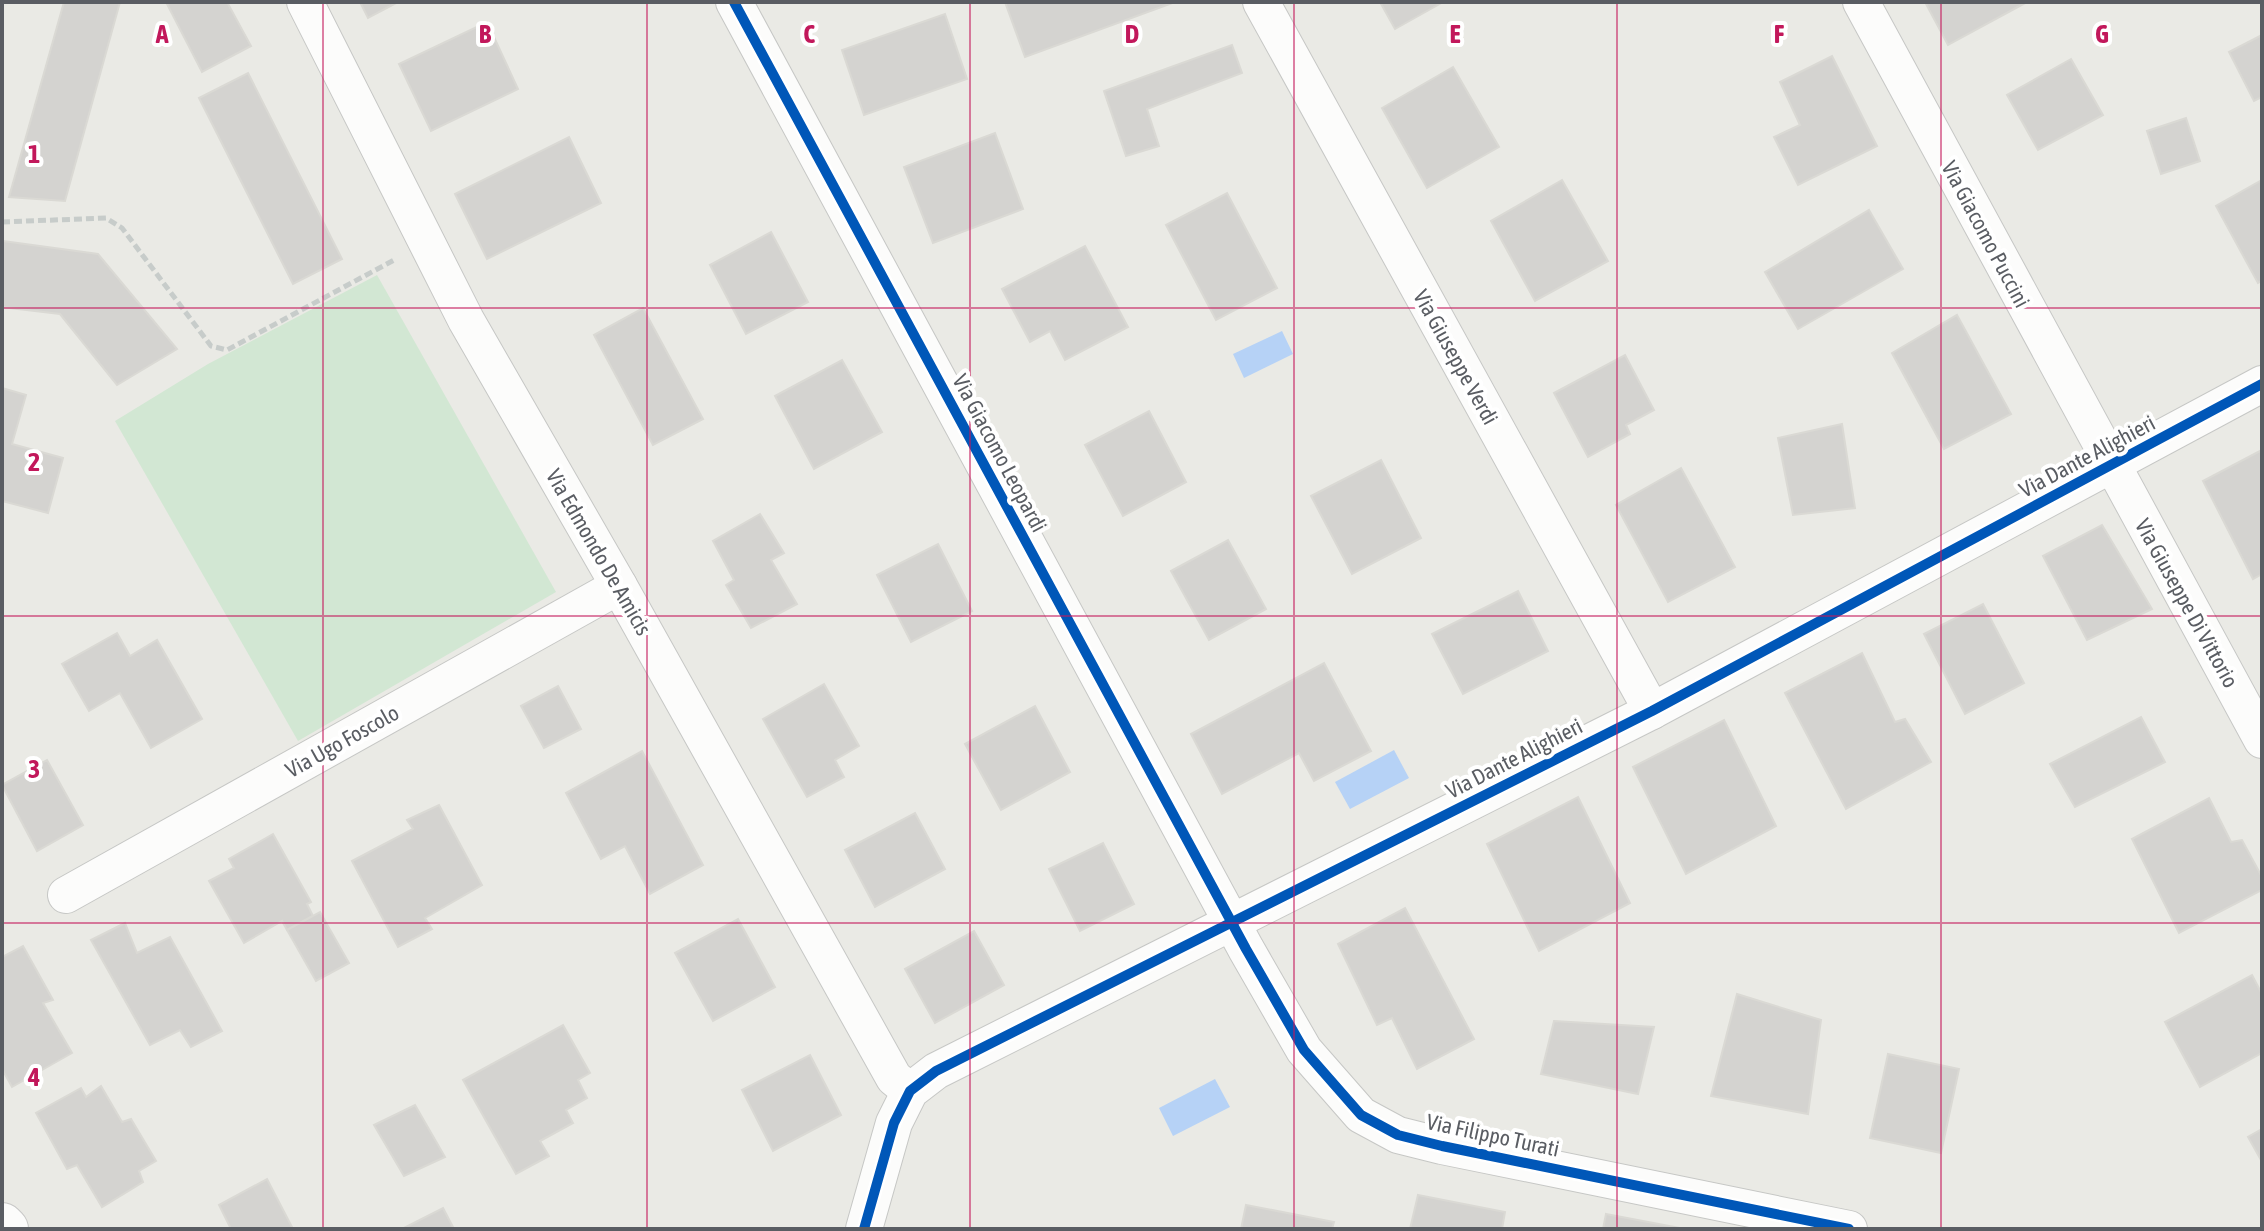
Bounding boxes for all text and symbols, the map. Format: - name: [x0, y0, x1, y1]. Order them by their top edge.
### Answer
- text: A: [155, 19, 169, 49]
- text: B: [479, 19, 492, 49]
- text: C: [803, 19, 815, 49]
- text: D: [1125, 19, 1139, 49]
- text: E: [1449, 19, 1461, 49]
- text: F: [1774, 19, 1785, 49]
- text: G: [2095, 19, 2109, 49]
- text: 1: [28, 139, 40, 169]
- street label: Via Giacomo Puccini: [1936, 156, 2036, 312]
- street label: Via Giuseppe Verdi: [1408, 285, 1504, 429]
- street label: Via Giacomo Leopardi: [947, 370, 1053, 536]
- street label: Via Dante Alighieri: [2015, 409, 2159, 503]
- text: 2: [28, 447, 40, 477]
- street label: Via Edmondo De Amicis: [541, 464, 657, 640]
- street label: Via Giuseppe Di Vittorio: [2130, 514, 2244, 692]
- street label: Via Ugo Foscolo: [281, 699, 403, 783]
- street label: Via Dante Alighieri: [1441, 712, 1587, 804]
- text: 3: [28, 754, 40, 784]
- text: 4: [27, 1062, 40, 1092]
- street label: Via Filippo Turati: [1424, 1108, 1562, 1162]

